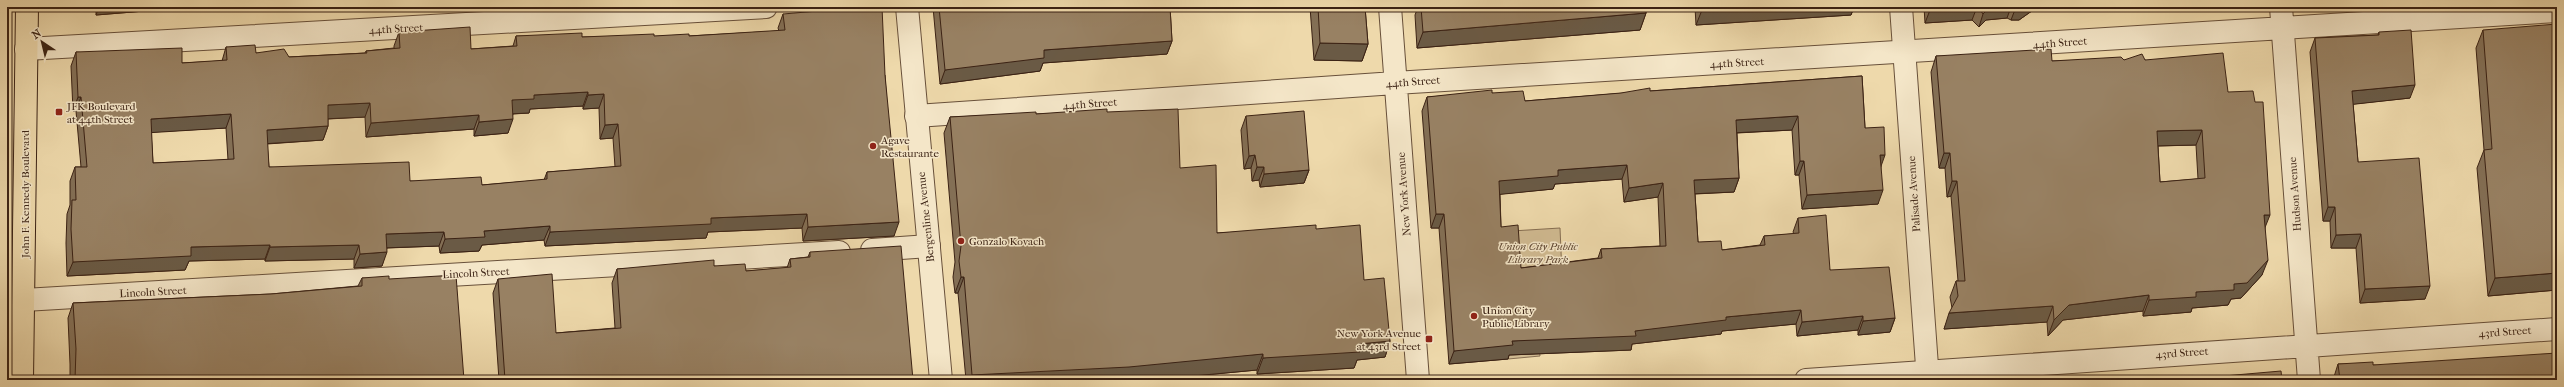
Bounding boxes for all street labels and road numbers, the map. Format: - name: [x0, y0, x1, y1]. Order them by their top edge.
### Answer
- street label: 44th Street: [368, 21, 424, 37]
- street label: 44th Street: [2032, 35, 2088, 51]
- street label: 44th Street: [1709, 55, 1765, 71]
- street label: 44th Street: [1385, 74, 1441, 90]
- street label: 44th Street: [1062, 96, 1118, 112]
- street label: John F. Kennedy Boulevard: [19, 129, 32, 259]
- street label: New York Avenue: [1395, 151, 1413, 236]
- street label: Palisade Avenue: [1905, 155, 1923, 233]
- street label: Hudson Avenue: [2286, 156, 2304, 232]
- street label: Bergenline Avenue: [915, 171, 937, 263]
- street label: Lincoln Street: [442, 265, 510, 281]
- street label: Lincoln Street: [119, 284, 187, 300]
- street label: 43rd Street: [2478, 324, 2532, 340]
- street label: 43rd Street: [2155, 345, 2209, 361]

